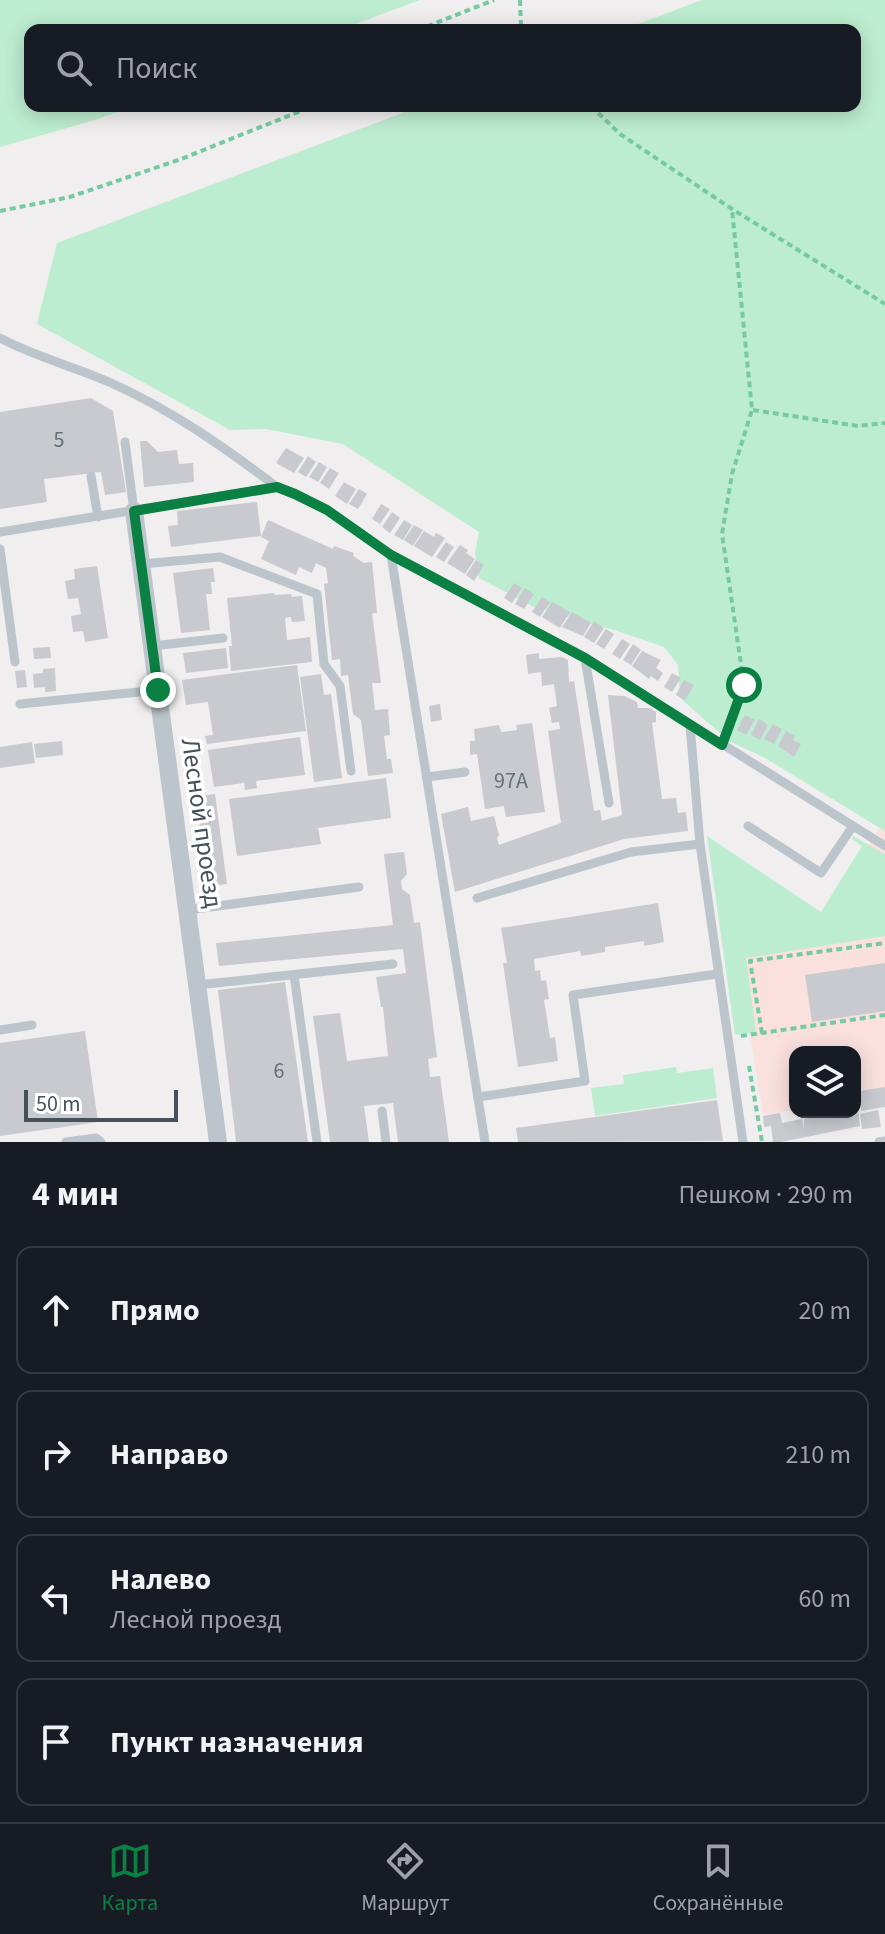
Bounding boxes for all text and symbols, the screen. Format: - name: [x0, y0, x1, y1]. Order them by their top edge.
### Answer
- search box: [24, 24, 861, 112]
- icon: search: [52, 46, 96, 90]
- text: Поиск: [116, 47, 197, 90]
- house number: 5: [54, 424, 64, 456]
- route start: [726, 667, 762, 703]
- route end: [140, 672, 176, 708]
- street label: Лесной проезд: [172, 736, 232, 910]
- house number: 97А: [494, 765, 528, 797]
- map controls: [789, 1046, 861, 1118]
- button: layers: [789, 1046, 861, 1118]
- house number: 6: [274, 1055, 285, 1087]
- scale bar: [24, 1086, 178, 1122]
- text: 50 m: [36, 1088, 81, 1120]
- text: 4 мин: [32, 1170, 119, 1219]
- text: Пешком · 290 m: [678, 1176, 853, 1213]
- icon: ahead: [34, 1288, 78, 1332]
- text: Прямо: [110, 1289, 200, 1332]
- text: 20 m: [798, 1292, 851, 1329]
- icon: right: [34, 1432, 78, 1476]
- text: Направо: [110, 1433, 228, 1476]
- text: 210 m: [785, 1436, 851, 1473]
- text: Налево: [110, 1558, 211, 1601]
- icon: left: [34, 1576, 78, 1620]
- text: 60 m: [798, 1580, 851, 1617]
- text: Лесной проезд: [110, 1601, 281, 1638]
- icon: arrive: [34, 1720, 78, 1764]
- text: Пункт назначения: [110, 1721, 364, 1764]
- tab: Карта: [102, 1839, 158, 1919]
- tab: Маршрут: [361, 1839, 450, 1919]
- tab: Сохранённые: [653, 1839, 783, 1919]

